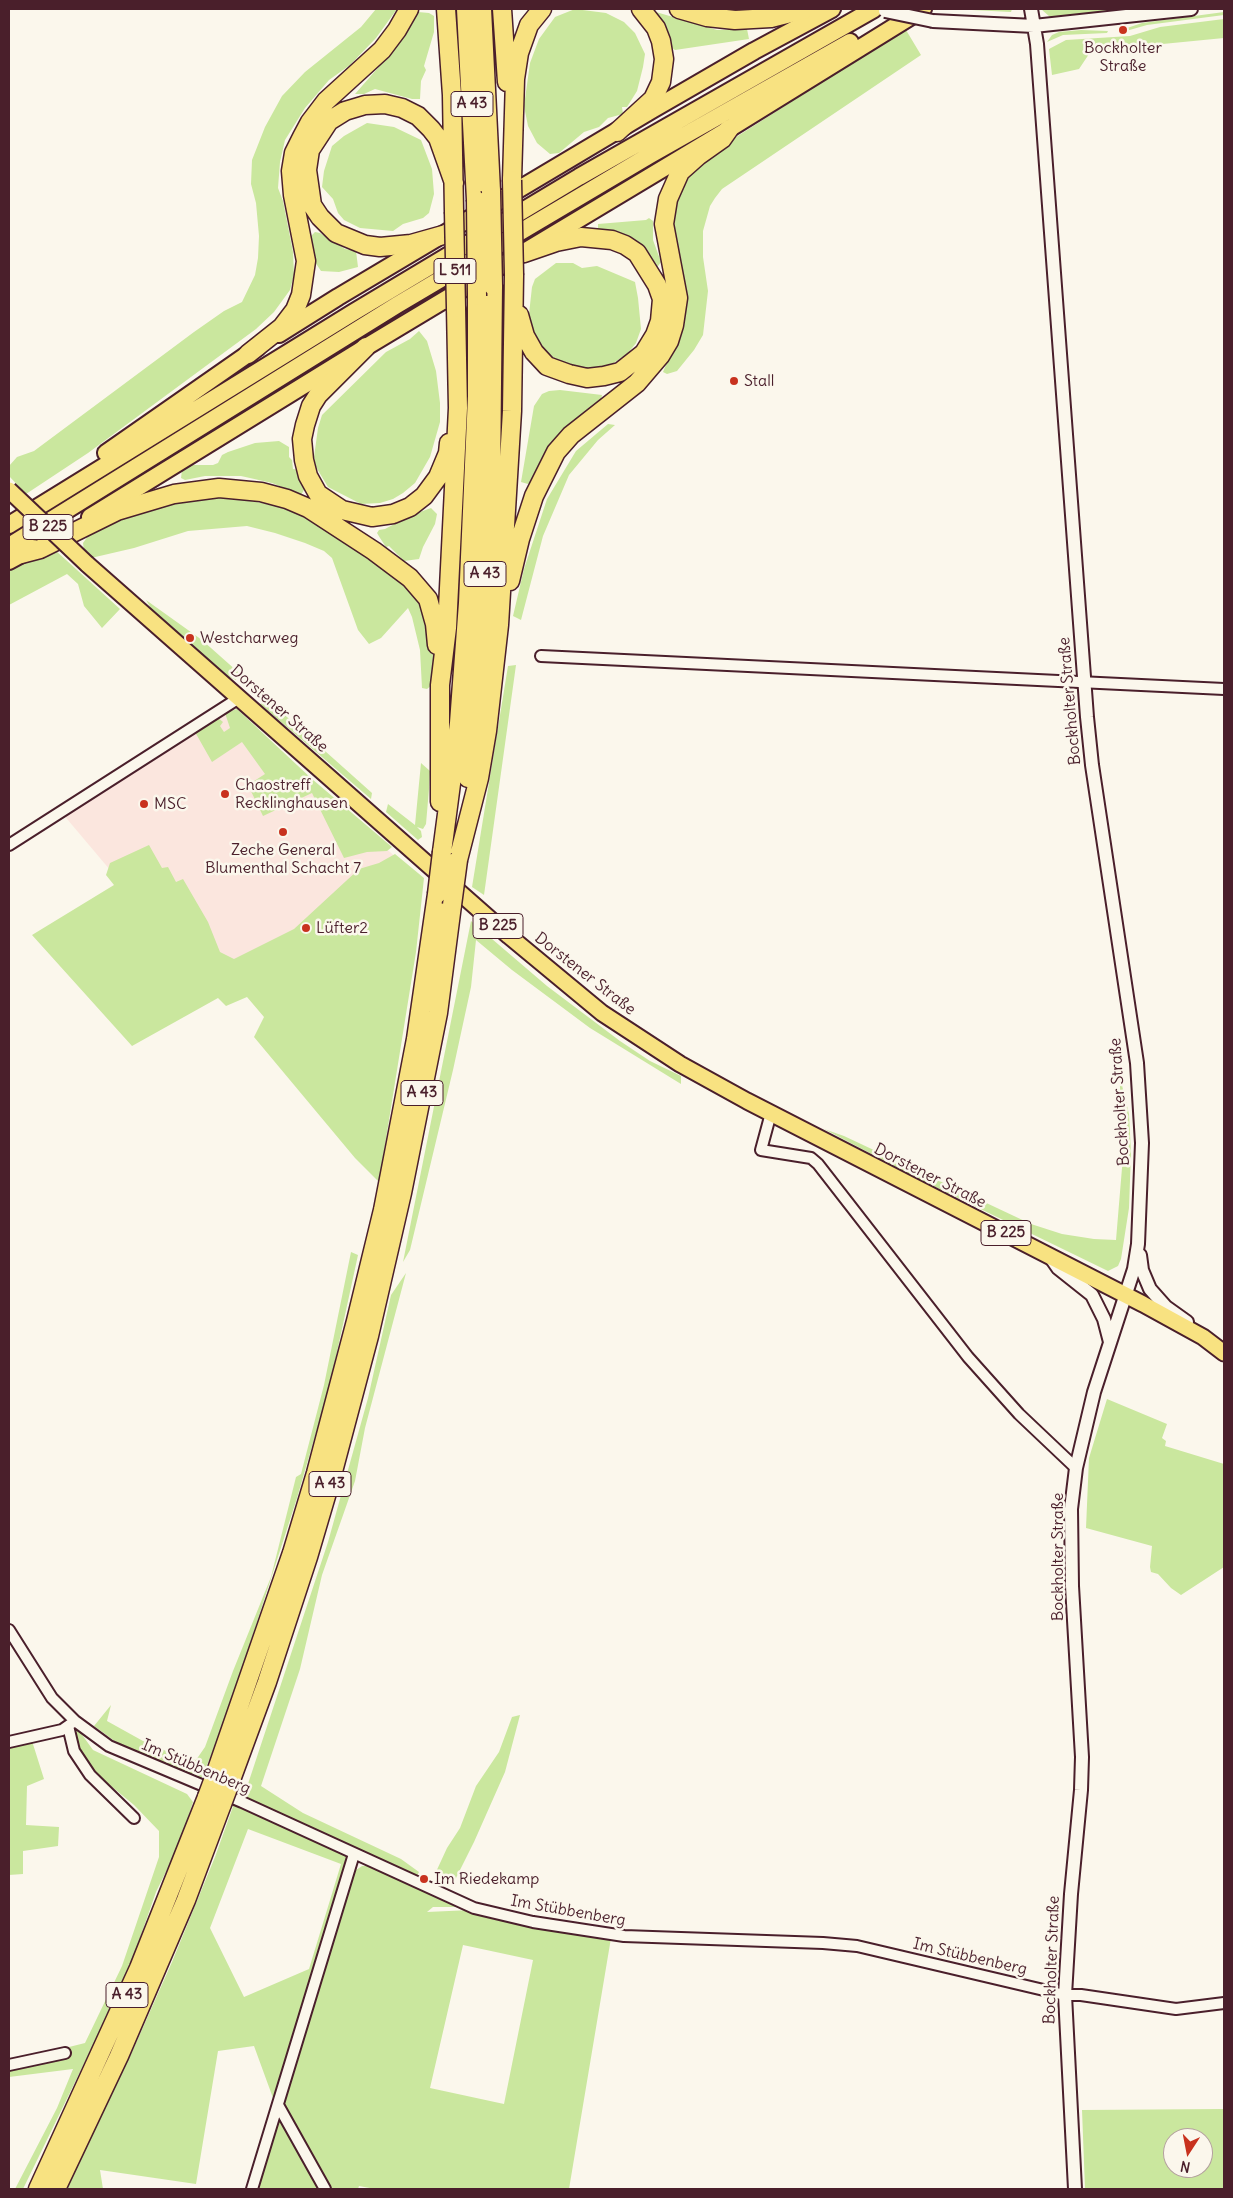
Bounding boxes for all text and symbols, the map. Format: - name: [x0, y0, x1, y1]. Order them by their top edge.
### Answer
- marker: Bockholter Straße: [1117, 24, 1129, 36]
- place label: Bockholter Straße: [1084, 38, 1162, 76]
- road number: A 43: [451, 92, 493, 116]
- road number: L 511: [434, 258, 476, 284]
- place label: Stall: [744, 371, 774, 391]
- marker: Stall: [728, 375, 740, 387]
- road number: B 225: [23, 514, 73, 540]
- road number: A 43: [464, 562, 506, 586]
- place label: Westcharweg: [200, 628, 298, 648]
- marker: Westcharweg: [184, 632, 196, 644]
- street label: Bockholter Straße: [1055, 636, 1085, 766]
- street label: Dorstener Straße: [226, 661, 332, 757]
- place label: Chaostreff Recklinghausen: [235, 775, 348, 813]
- marker: Chaostreff Recklinghausen: [219, 788, 231, 800]
- place label: MSC: [154, 794, 186, 814]
- marker: MSC: [138, 798, 150, 810]
- marker: Zeche General Blumenthal Schacht 7: [277, 826, 289, 838]
- place label: Zeche General Blumenthal Schacht 7: [205, 840, 361, 878]
- road number: B 225: [473, 914, 523, 938]
- place label: Lüfter2: [316, 918, 368, 938]
- marker: Lüfter2: [300, 922, 312, 934]
- street label: Dorstener Straße: [531, 929, 639, 1019]
- street label: Bockholter Straße: [1106, 1037, 1134, 1167]
- road number: A 43: [401, 1080, 443, 1106]
- street label: Dorstener Straße: [871, 1140, 989, 1212]
- road number: B 225: [981, 1220, 1031, 1246]
- road number: A 43: [309, 1472, 351, 1496]
- street label: Bockholter Straße: [1048, 1493, 1068, 1621]
- street label: Im Stübbenberg: [139, 1735, 253, 1799]
- place label: Im Riedekamp: [434, 1869, 539, 1889]
- marker: Im Riedekamp: [418, 1873, 430, 1885]
- street label: Im Stübbenberg: [509, 1891, 627, 1931]
- street label: Bockholter Straße: [1040, 1895, 1064, 2025]
- street label: Im Stübbenberg: [911, 1935, 1029, 1979]
- road number: A 43: [106, 1982, 148, 2008]
- north arrow: [1163, 2128, 1213, 2178]
- text: N: [1179, 2157, 1192, 2177]

